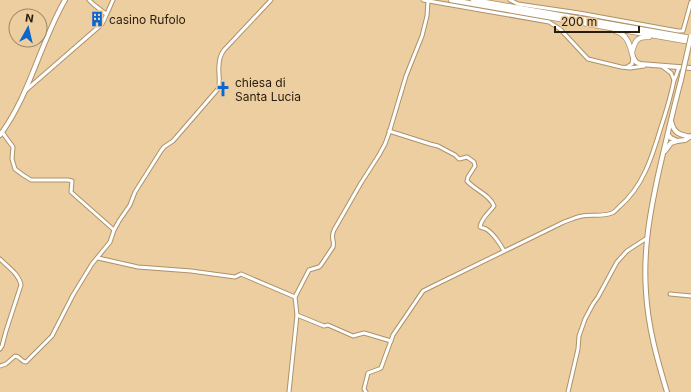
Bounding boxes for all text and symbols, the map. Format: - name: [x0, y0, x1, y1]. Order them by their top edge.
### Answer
- north arrow: [8, 8, 48, 48]
- scale bar: [555, 8, 639, 34]
- building icon: casino Rufolo: [88, 10, 106, 28]
- text: N: [24, 11, 35, 26]
- place label: casino Rufolo: [109, 12, 186, 27]
- text: 200 m: [561, 14, 597, 29]
- place label: chiesa di Santa Lucia: [235, 75, 301, 104]
- church icon: chiesa di Santa Lucia: [214, 80, 232, 98]

